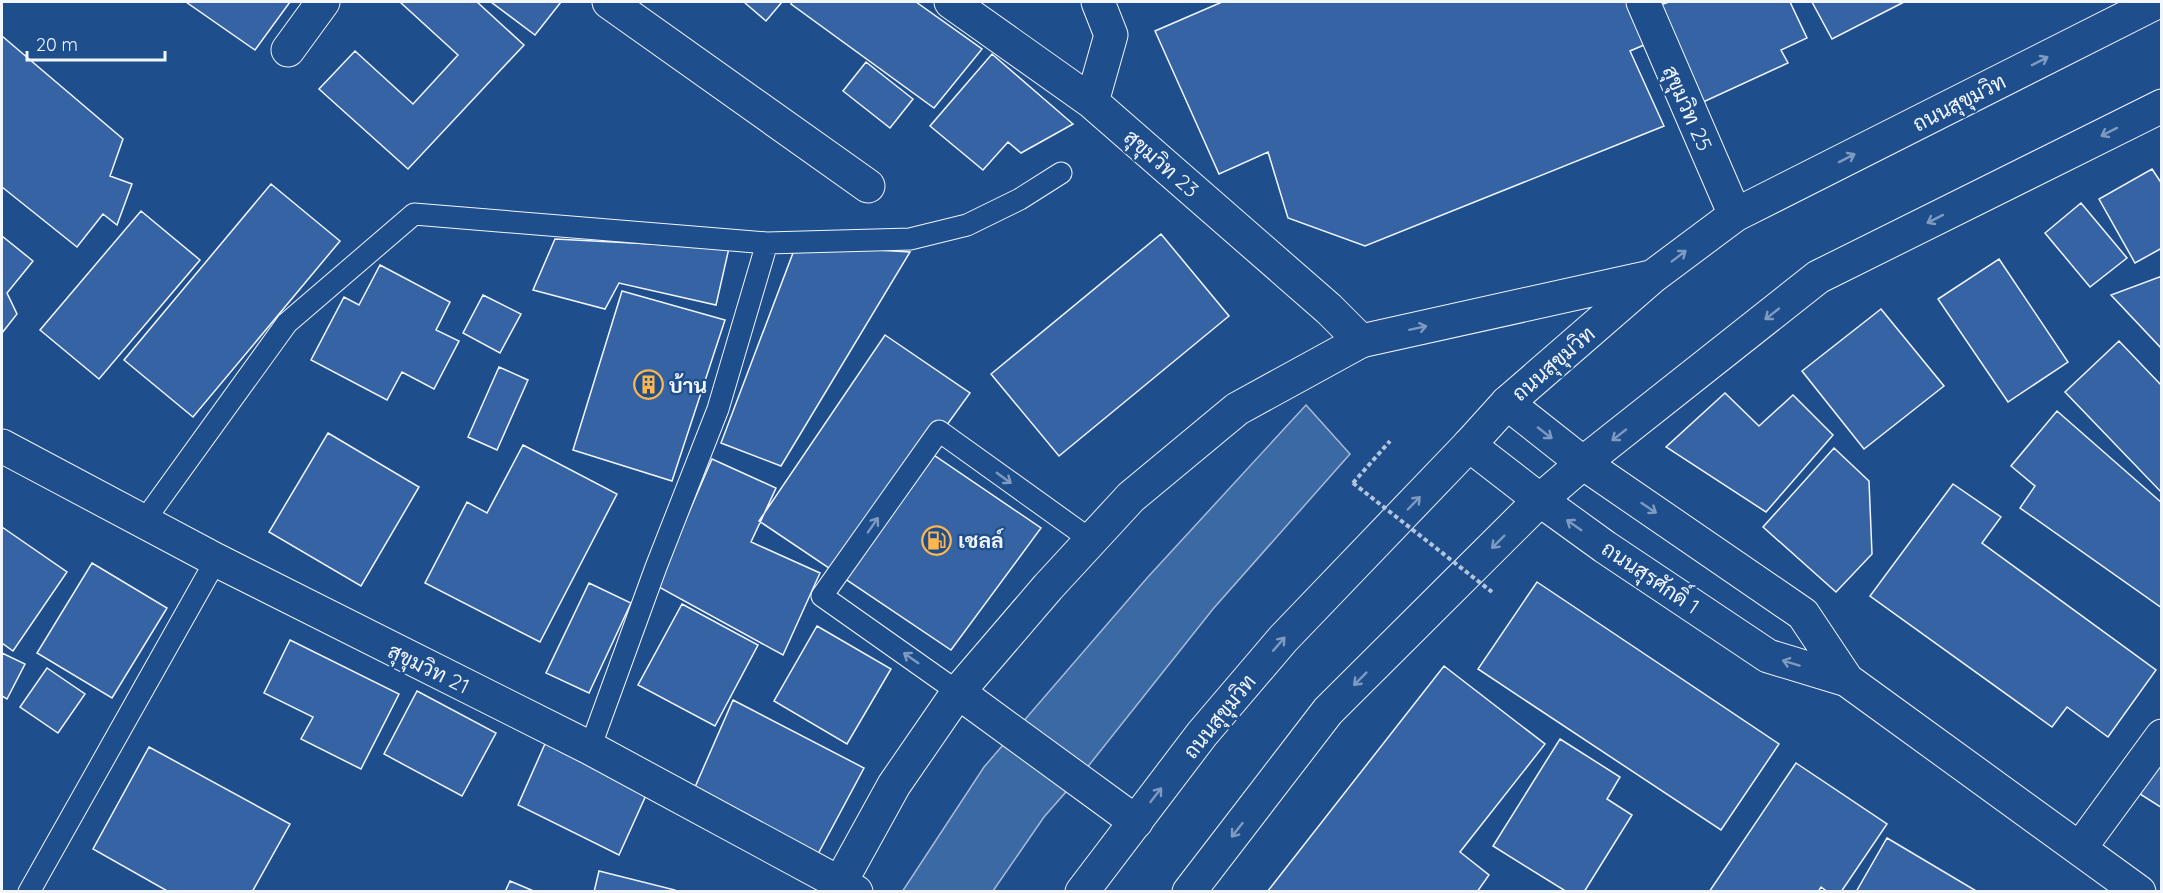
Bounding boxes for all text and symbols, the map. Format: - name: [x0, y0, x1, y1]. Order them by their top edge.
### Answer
- scale bar: [27, 24, 165, 62]
- text: 20 m: [36, 33, 78, 56]
- one-way arrow: [2030, 55, 2048, 66]
- street label: สุขุมวิท 25: [1656, 61, 1718, 156]
- street label: ถนนสุขุมวิท: [1908, 67, 2011, 138]
- street label: สุขุมวิท 23: [1118, 124, 1205, 204]
- one-way arrow: [2101, 127, 2119, 138]
- one-way arrow: [1837, 152, 1855, 163]
- one-way arrow: [1926, 214, 1944, 226]
- one-way arrow: [1671, 250, 1687, 263]
- one-way arrow: [1765, 307, 1781, 320]
- street label: ถนนสุขุมวิท: [1506, 320, 1601, 407]
- one-way arrow: [1408, 322, 1428, 333]
- building icon: บ้าน: [632, 369, 664, 401]
- place label: บ้าน: [669, 372, 707, 398]
- one-way arrow: [1537, 427, 1553, 440]
- one-way arrow: [1612, 428, 1628, 441]
- one-way arrow: [996, 472, 1012, 484]
- one-way arrow: [1407, 495, 1421, 510]
- one-way arrow: [1640, 502, 1656, 514]
- one-way arrow: [867, 518, 879, 534]
- one-way arrow: [1567, 519, 1583, 531]
- fuel station icon: เชลล์: [921, 524, 953, 556]
- place label: เชลล์: [958, 527, 1005, 553]
- street label: ถนนสุรศักดิ์ 1: [1596, 530, 1708, 621]
- one-way arrow: [1491, 534, 1506, 549]
- street label: สุขุมวิท 21: [383, 637, 474, 701]
- one-way arrow: [1272, 637, 1286, 652]
- one-way arrow: [903, 652, 919, 665]
- one-way arrow: [1782, 657, 1801, 668]
- street label: ถนนสุขุมวิท: [1177, 669, 1262, 765]
- one-way arrow: [1353, 672, 1368, 687]
- one-way arrow: [1150, 787, 1162, 803]
- one-way arrow: [1230, 821, 1243, 837]

